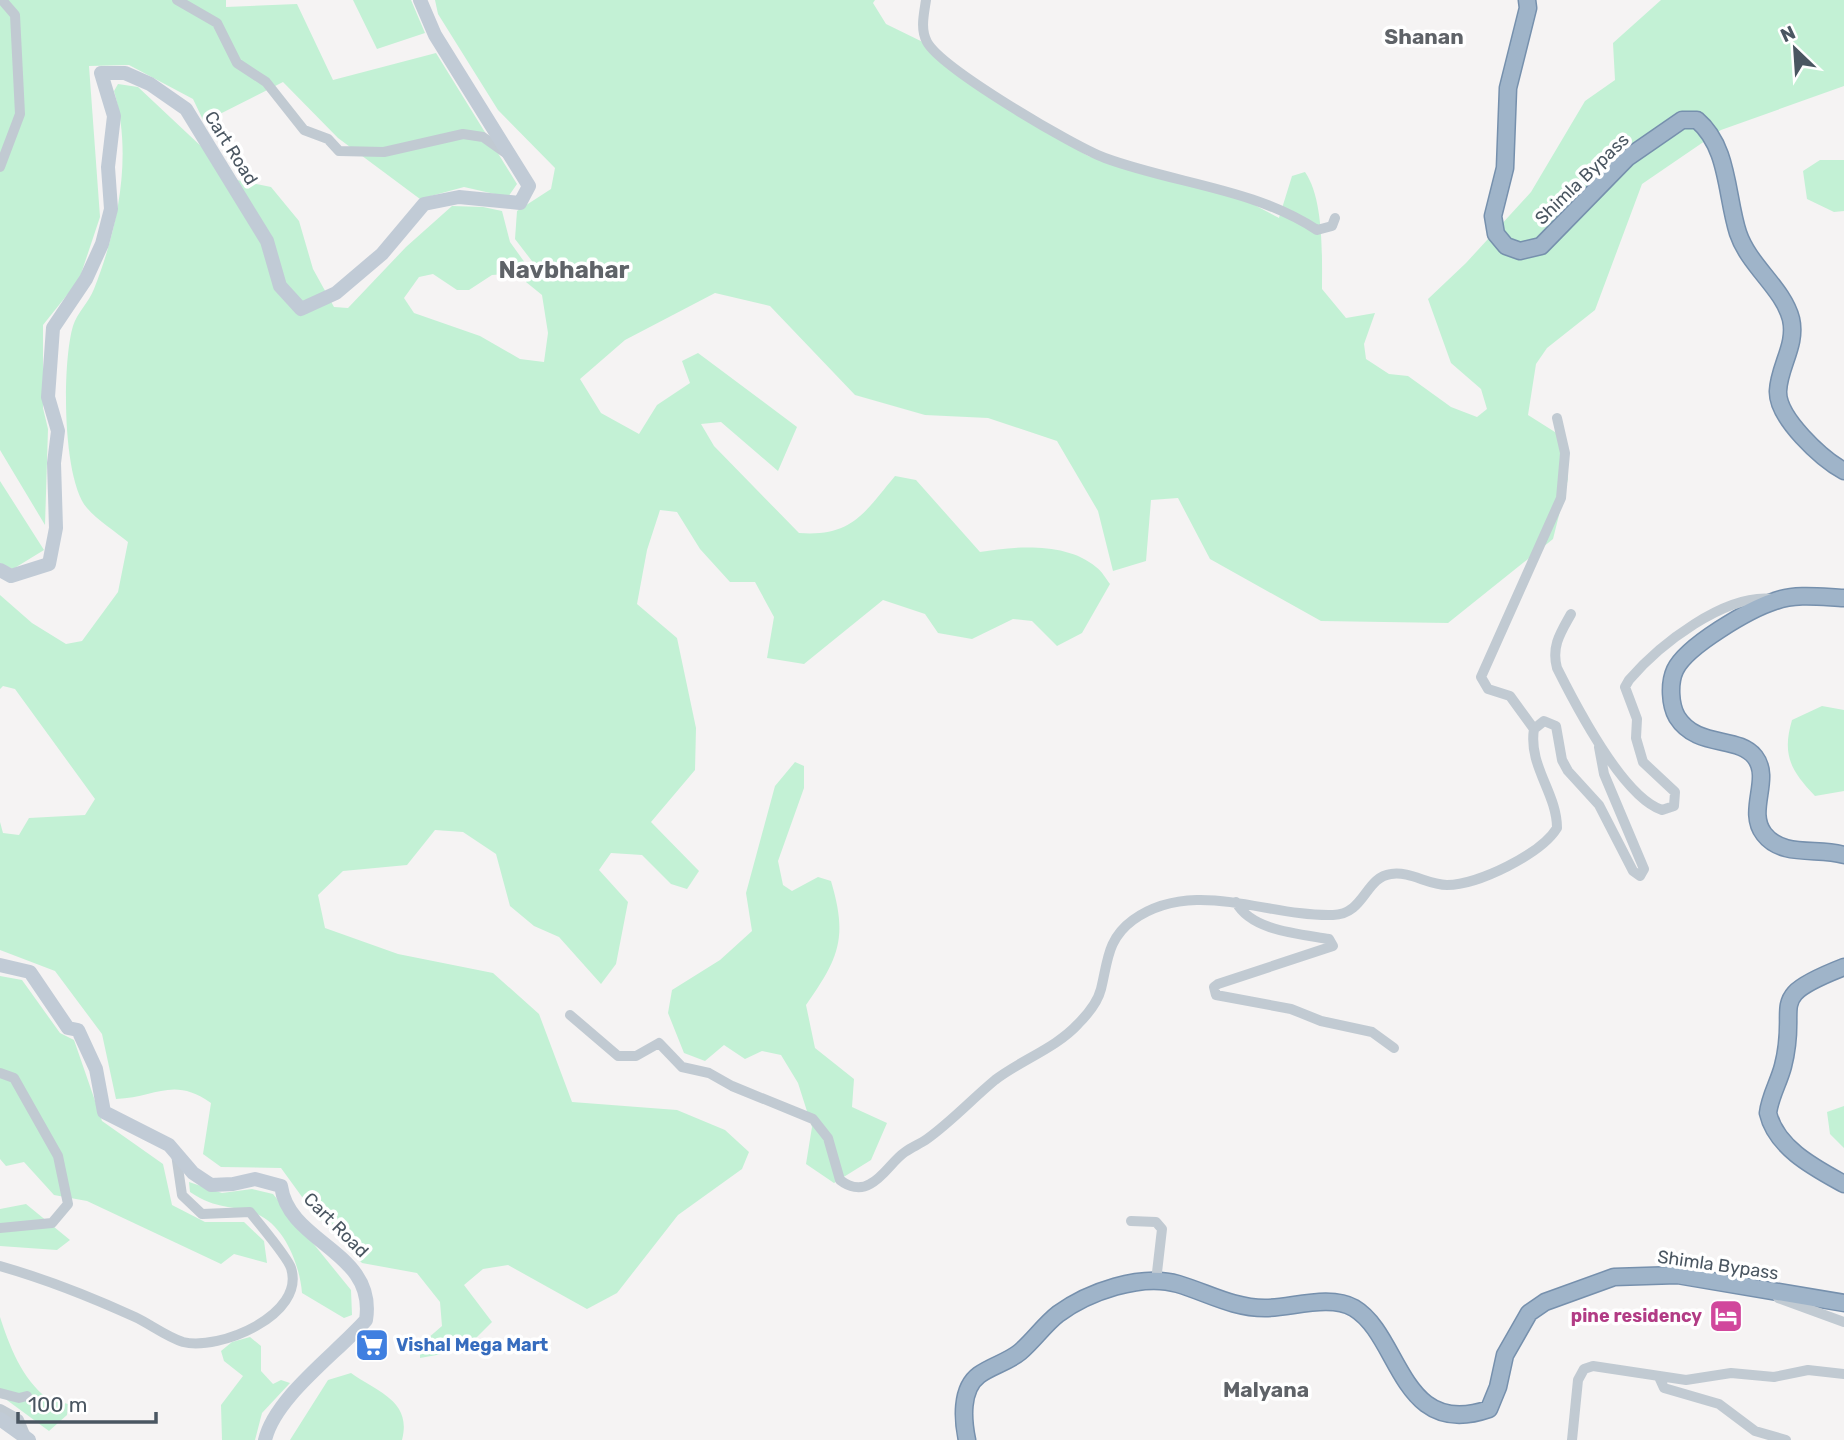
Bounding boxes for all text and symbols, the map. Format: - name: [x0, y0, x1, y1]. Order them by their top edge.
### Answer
- north arrow: [1760, 14, 1830, 84]
- text: N: [1777, 21, 1799, 47]
- district label: Shanan: [1384, 24, 1464, 49]
- street label: Cart Road: [200, 107, 262, 189]
- street label: Shimla Bypass: [1530, 129, 1634, 229]
- district label: Navbhahar: [499, 256, 630, 284]
- street label: Cart Road: [299, 1188, 373, 1262]
- street label: Shimla Bypass: [1656, 1246, 1780, 1284]
- hotel icon: pine residency: [1707, 1297, 1745, 1335]
- place label: pine residency: [1571, 1305, 1702, 1327]
- supermarket icon: Vishal Mega Mart: [353, 1326, 391, 1364]
- place label: Vishal Mega Mart: [396, 1334, 548, 1356]
- district label: Malyana: [1223, 1377, 1309, 1402]
- scale bar: [18, 1380, 156, 1424]
- text: 100 m: [28, 1392, 87, 1417]

